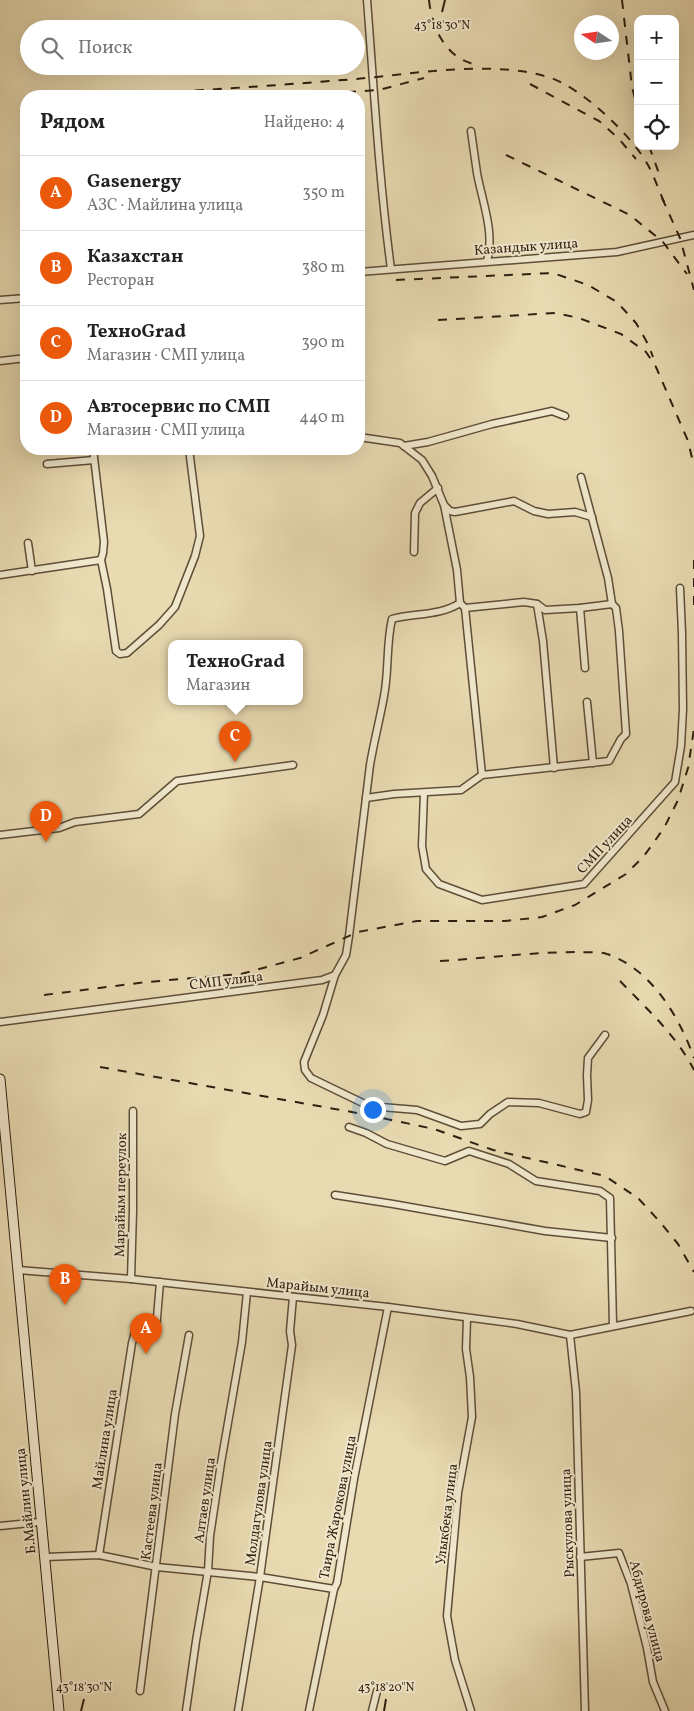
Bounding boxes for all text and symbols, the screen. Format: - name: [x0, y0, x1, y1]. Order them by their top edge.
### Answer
- north arrow: [574, 15, 619, 60]
- map controls: [634, 15, 679, 150]
- button: +: [634, 15, 679, 60]
- text: 43°18'30"N: [414, 18, 470, 34]
- search box: [20, 20, 365, 75]
- icon: search: [38, 34, 66, 62]
- text: Поиск: [78, 35, 132, 61]
- button: −: [634, 60, 679, 105]
- button: locate: [634, 105, 679, 150]
- text: Рядом: [40, 108, 105, 137]
- text: Найдено: 4: [264, 112, 345, 134]
- text: Gasenergy: [87, 169, 181, 195]
- text: A: [50, 182, 62, 204]
- text: 350 m: [302, 182, 345, 204]
- text: АЗС · Майлина улица: [87, 195, 243, 217]
- street label: Казандык улица: [473, 234, 579, 261]
- text: Казахстан: [87, 244, 183, 270]
- text: B: [51, 257, 61, 279]
- text: 380 m: [302, 257, 345, 279]
- text: Ресторан: [87, 270, 154, 292]
- text: ТехноGrad: [87, 319, 186, 345]
- text: C: [51, 332, 61, 354]
- text: 390 m: [302, 332, 345, 354]
- text: Магазин · СМП улица: [87, 345, 245, 367]
- text: Автосервис по СМП: [87, 394, 270, 420]
- text: D: [50, 407, 62, 429]
- text: 440 m: [299, 407, 345, 429]
- text: Магазин · СМП улица: [87, 420, 245, 442]
- popup: [168, 640, 303, 705]
- text: ТехноGrad: [186, 649, 285, 675]
- text: Магазин: [186, 675, 250, 697]
- pin: C: [219, 721, 251, 762]
- pin: D: [30, 801, 62, 842]
- street label: СМП улица: [573, 811, 637, 879]
- street label: СМП улица: [188, 968, 264, 995]
- your location: [360, 1097, 386, 1123]
- street label: Марайым переулок: [111, 1132, 132, 1257]
- pin: B: [49, 1264, 81, 1305]
- street label: Марайым улица: [265, 1274, 371, 1303]
- pin: A: [130, 1313, 162, 1354]
- street label: Майлина улица: [88, 1388, 123, 1491]
- street label: Таира Жарокова улица: [315, 1434, 362, 1581]
- street label: Молдагулова улица: [241, 1439, 278, 1567]
- street label: Б.Майлин улица: [11, 1447, 42, 1555]
- street label: Алтаев улица: [190, 1456, 221, 1544]
- street label: Кастеева улица: [137, 1461, 168, 1561]
- street label: Улыкбека улица: [432, 1462, 463, 1566]
- street label: Рыскулова улица: [557, 1468, 580, 1578]
- street label: Абдирова улица: [624, 1558, 669, 1664]
- text: 43°18'30"N: [56, 1680, 112, 1696]
- text: 43°18'20"N: [358, 1680, 414, 1696]

